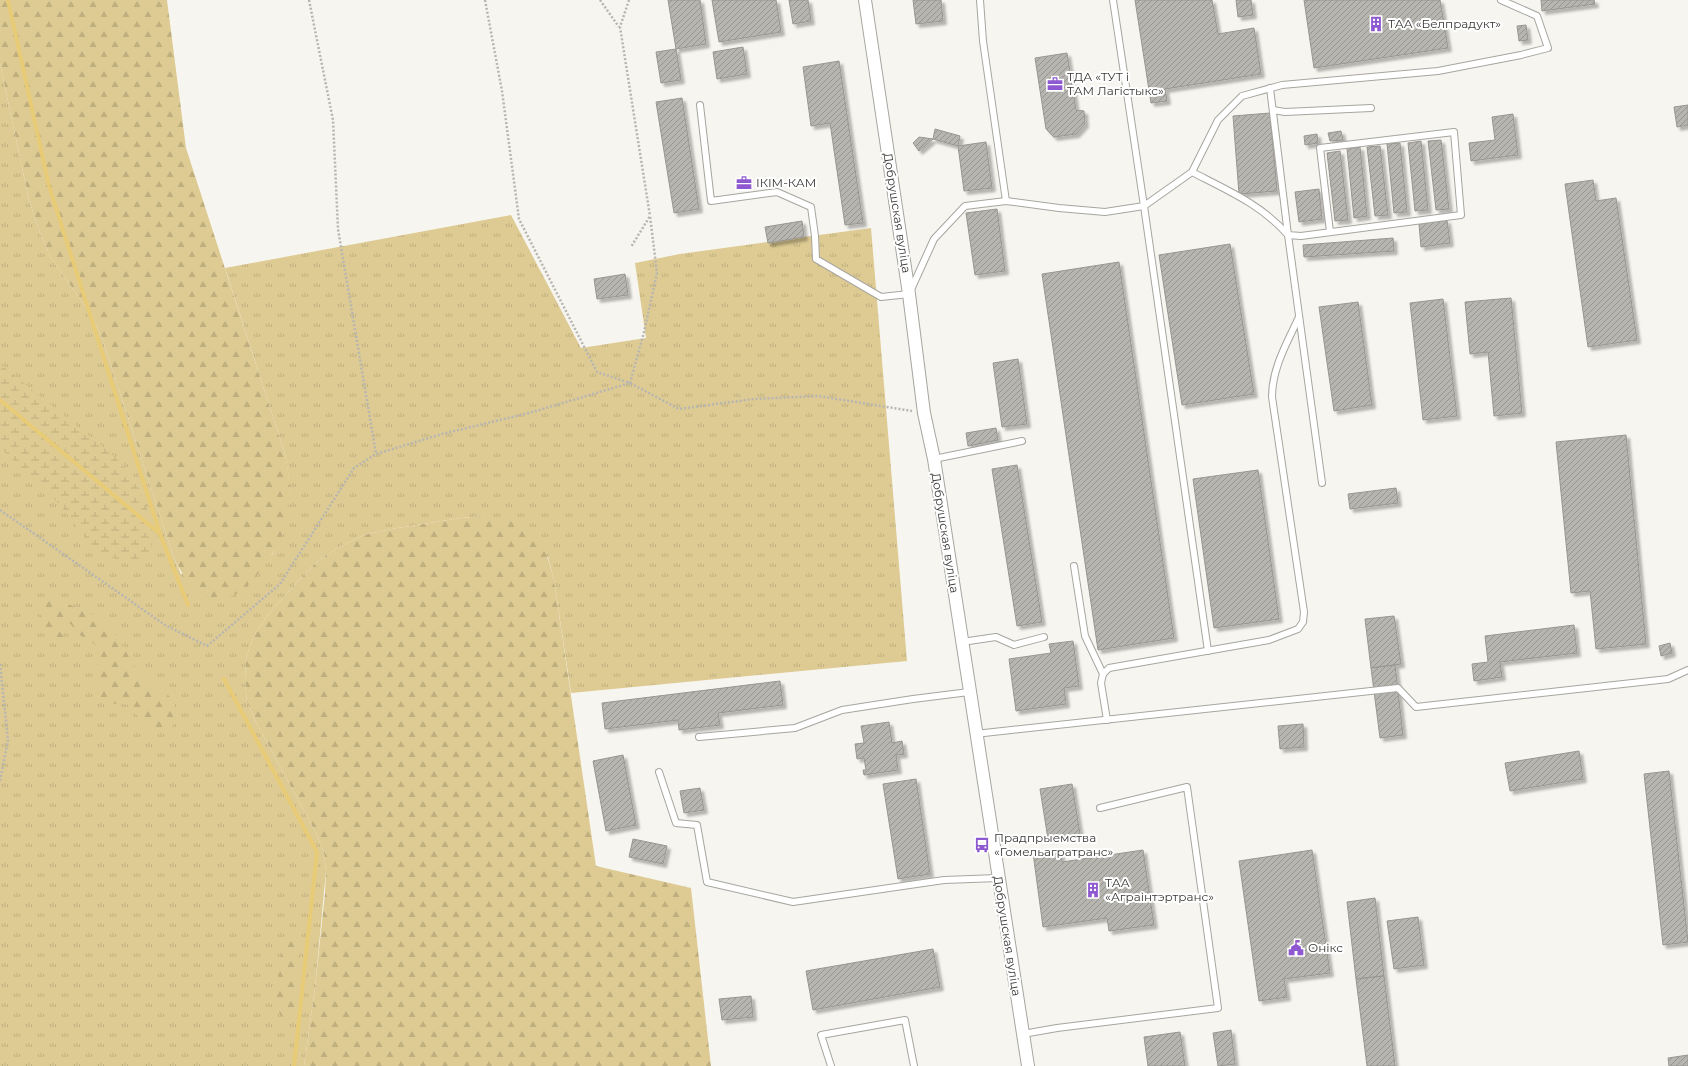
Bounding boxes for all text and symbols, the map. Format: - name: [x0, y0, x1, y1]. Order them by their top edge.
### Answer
- building icon: ТАА «Белпрадукт»: [1367, 15, 1385, 33]
- place label: ТАА «Белпрадукт»: [1388, 16, 1501, 31]
- place label: ТДА «ТУТ і ТАМ Лагістыкс»: [1067, 69, 1164, 98]
- office icon: ТДА «ТУТ і ТАМ Лагістыкс»: [1046, 75, 1064, 93]
- street label: Добрушская вуліца: [881, 152, 914, 274]
- office icon: ІКІМ-КАМ: [735, 174, 753, 192]
- place label: ІКІМ-КАМ: [756, 175, 816, 190]
- street label: Добрушская вуліца: [929, 472, 962, 594]
- place label: Прадпрыемства «Гомельагратранс»: [994, 830, 1113, 859]
- bus stop icon: Прадпрыемства «Гомельагратранс»: [973, 836, 991, 854]
- street label: Добрушская вуліца: [991, 875, 1024, 997]
- place label: ТАА «Аграінтэртранс»: [1105, 875, 1214, 904]
- building icon: ТАА «Аграінтэртранс»: [1084, 881, 1102, 899]
- public building icon: Онікс: [1287, 939, 1305, 957]
- place label: Онікс: [1308, 940, 1343, 955]

